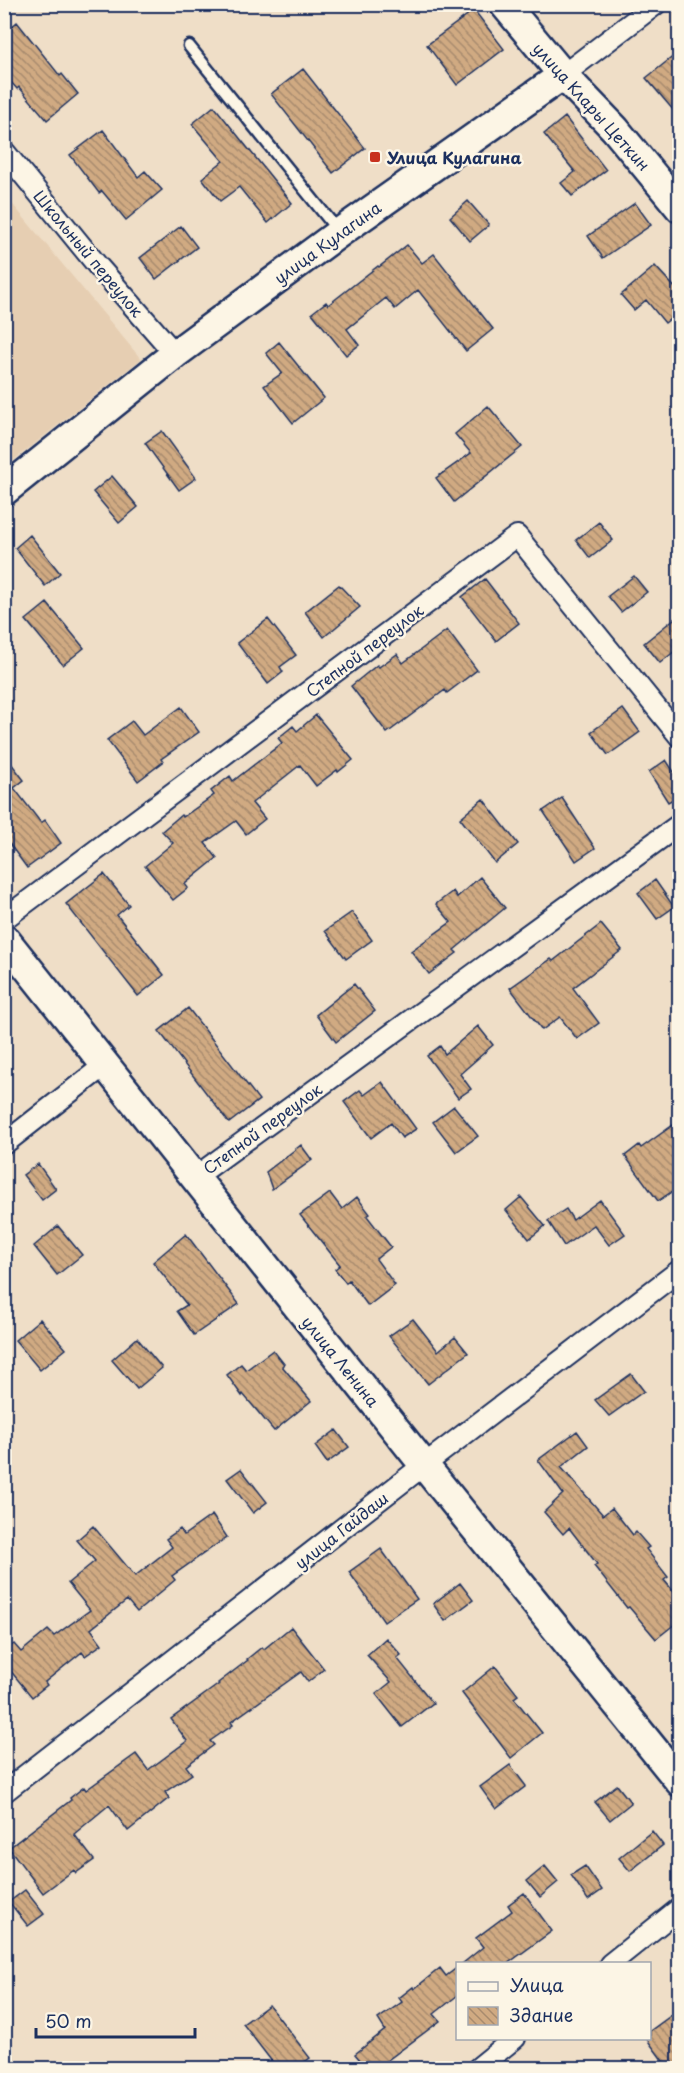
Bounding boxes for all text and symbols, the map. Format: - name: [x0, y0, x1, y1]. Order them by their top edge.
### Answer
- street label: улица Клары Цеткин: [528, 36, 656, 176]
- place label: Улица Кулагина: [386, 145, 522, 169]
- marker: Улица Кулагина: [368, 150, 382, 164]
- street label: Школьный переулок: [29, 184, 150, 322]
- street label: улица Кулагина: [268, 195, 386, 289]
- street label: Степной переулок: [300, 598, 428, 702]
- street label: Степной переулок: [198, 1076, 327, 1179]
- street label: улица Ленина: [297, 1310, 385, 1412]
- street label: улица Гайдаш: [289, 1486, 393, 1574]
- legend: [456, 1962, 651, 2040]
- text: Улица: [510, 1971, 564, 1998]
- scale bar: [36, 2001, 195, 2039]
- text: Здание: [510, 2001, 573, 2028]
- text: 50 m: [45, 2007, 92, 2034]

